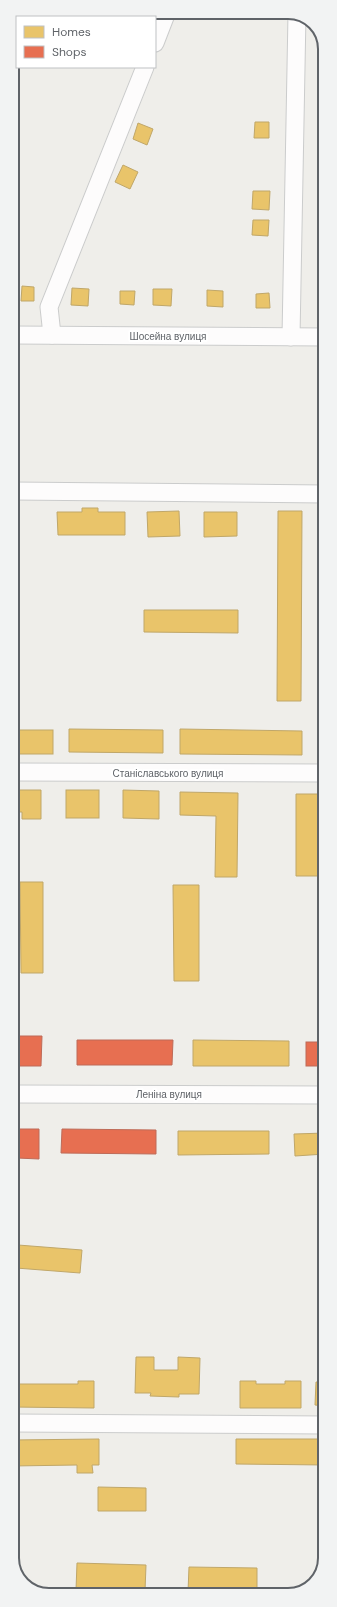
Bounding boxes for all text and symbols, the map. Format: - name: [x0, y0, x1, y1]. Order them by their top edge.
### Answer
- legend: [16, 16, 156, 68]
- text: Homes: [52, 24, 91, 40]
- text: Shops: [52, 44, 87, 60]
- street label: Шосейна вулиця: [129, 330, 207, 343]
- street label: Станіславського вулиця: [113, 767, 223, 780]
- street label: Леніна вулиця: [136, 1088, 202, 1101]

